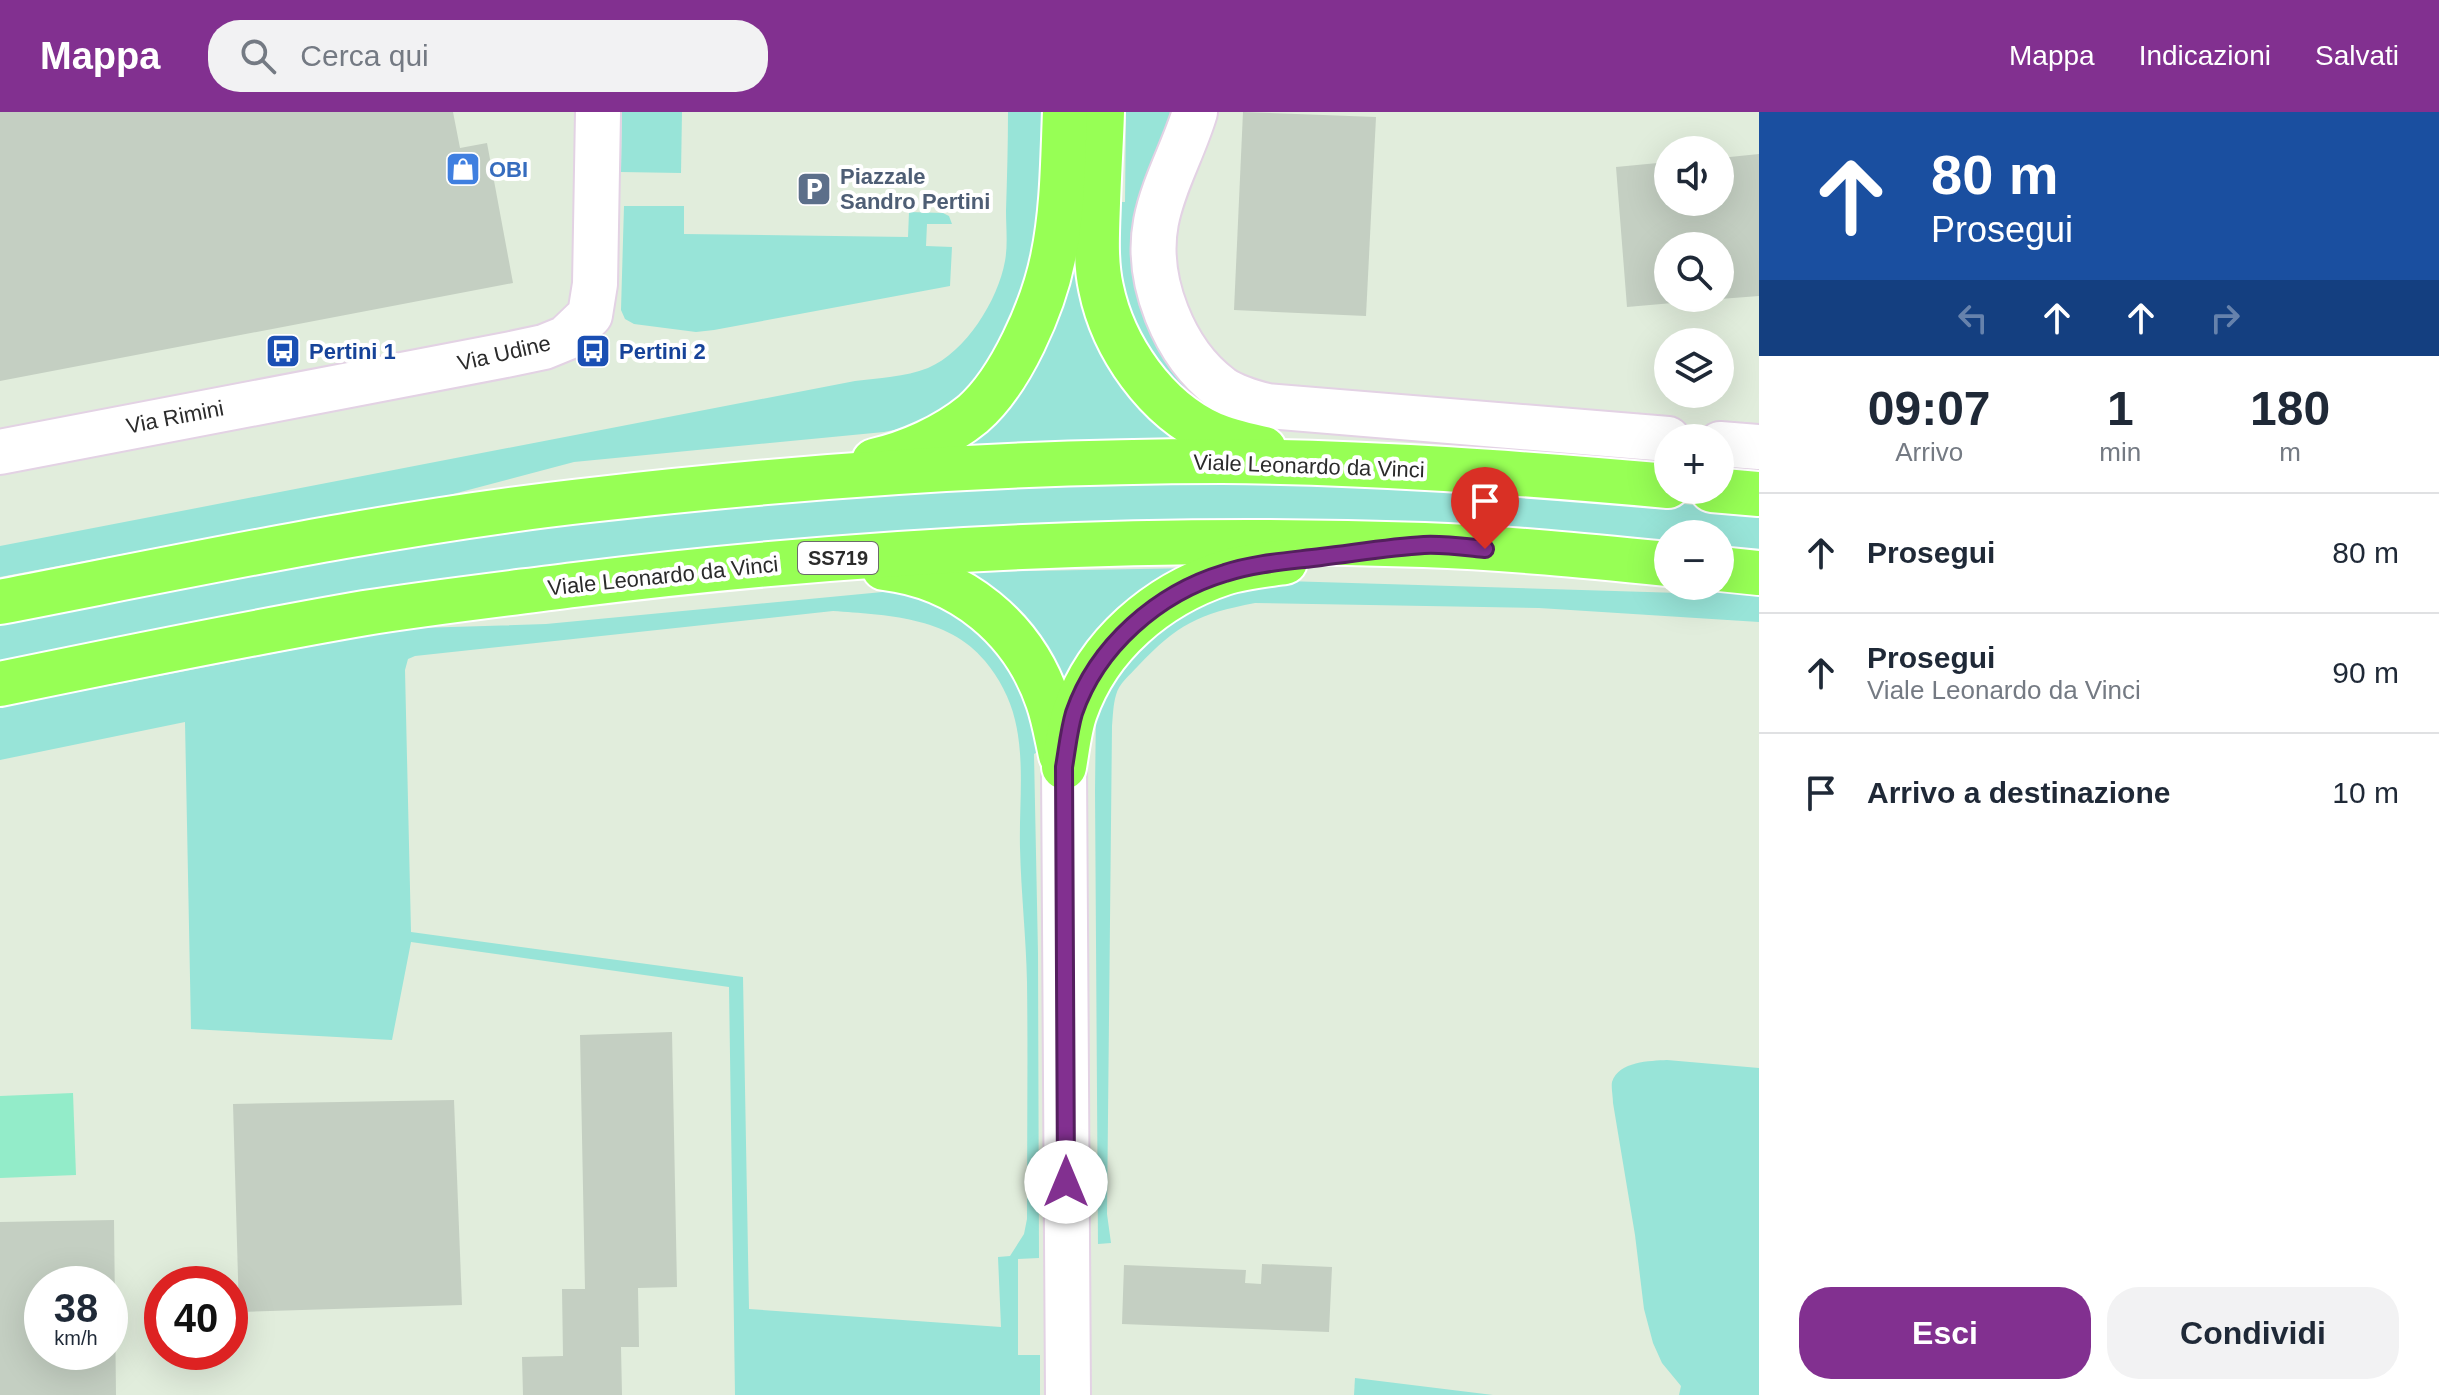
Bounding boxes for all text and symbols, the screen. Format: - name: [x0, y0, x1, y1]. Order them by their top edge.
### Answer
- search box: [208, 20, 768, 92]
- icon: search: [236, 34, 280, 78]
- text: Mappa: [40, 35, 160, 77]
- text: Cerca qui: [300, 39, 429, 72]
- text: Mappa: [2009, 40, 2095, 71]
- text: Indicazioni: [2139, 40, 2271, 71]
- text: Salvati: [2315, 40, 2399, 71]
- map controls: [1654, 136, 1734, 600]
- button: sound: [1654, 136, 1734, 216]
- text: 80 m: [1931, 143, 2059, 206]
- icon: ahead: [1799, 144, 1903, 248]
- shop icon: OBI: [444, 150, 482, 188]
- place label: OBI: [489, 157, 528, 182]
- place label: Piazzale Sandro Pertini: [840, 164, 990, 214]
- parking icon: Piazzale Sandro Pertini: [795, 170, 833, 208]
- text: Prosegui: [1931, 209, 2073, 250]
- button: search: [1654, 232, 1734, 312]
- icon: left: [1951, 296, 1995, 340]
- icon: ahead: [2035, 296, 2079, 340]
- icon: ahead: [2119, 296, 2163, 340]
- icon: right: [2203, 296, 2247, 340]
- button: layers: [1654, 328, 1734, 408]
- street label: Via Udine: [455, 330, 553, 376]
- bus stop icon: Pertini 1: [264, 332, 302, 370]
- bus stop icon: Pertini 2: [574, 332, 612, 370]
- place label: Pertini 1: [309, 339, 396, 364]
- place label: Pertini 2: [619, 339, 706, 364]
- text: 09:07: [1868, 382, 1991, 435]
- text: 1: [2107, 382, 2134, 435]
- text: 180: [2250, 382, 2330, 435]
- street label: Via Rimini: [124, 395, 226, 439]
- button: +: [1654, 424, 1734, 504]
- text: Arrivo: [1895, 437, 1963, 467]
- text: min: [2099, 437, 2141, 467]
- text: m: [2279, 437, 2301, 467]
- street label: Viale Leonardo da Vinci: [1193, 449, 1425, 483]
- pin: [1451, 467, 1519, 549]
- icon: arrive: [1463, 479, 1507, 523]
- button: −: [1654, 520, 1734, 600]
- icon: ahead: [1799, 531, 1843, 575]
- text: Prosegui: [1867, 536, 1995, 569]
- text: 80 m: [2332, 536, 2399, 569]
- road number: SS719: [798, 542, 878, 574]
- street label: Viale Leonardo da Vinci: [547, 551, 779, 601]
- text: Prosegui: [1867, 641, 1995, 674]
- icon: ahead: [1799, 651, 1843, 695]
- text: 90 m: [2332, 656, 2399, 689]
- text: Viale Leonardo da Vinci: [1867, 675, 2141, 705]
- icon: arrive: [1799, 771, 1843, 815]
- text: Arrivo a destinazione: [1867, 776, 2170, 809]
- text: 10 m: [2332, 776, 2399, 809]
- position arrow: [1024, 1140, 1108, 1224]
- speed limit sign: 40: [144, 1266, 248, 1370]
- text: 38: [54, 1286, 98, 1330]
- button: Esci: [1799, 1287, 2091, 1379]
- button: Condividi: [2107, 1287, 2399, 1379]
- text: km/h: [54, 1327, 98, 1349]

